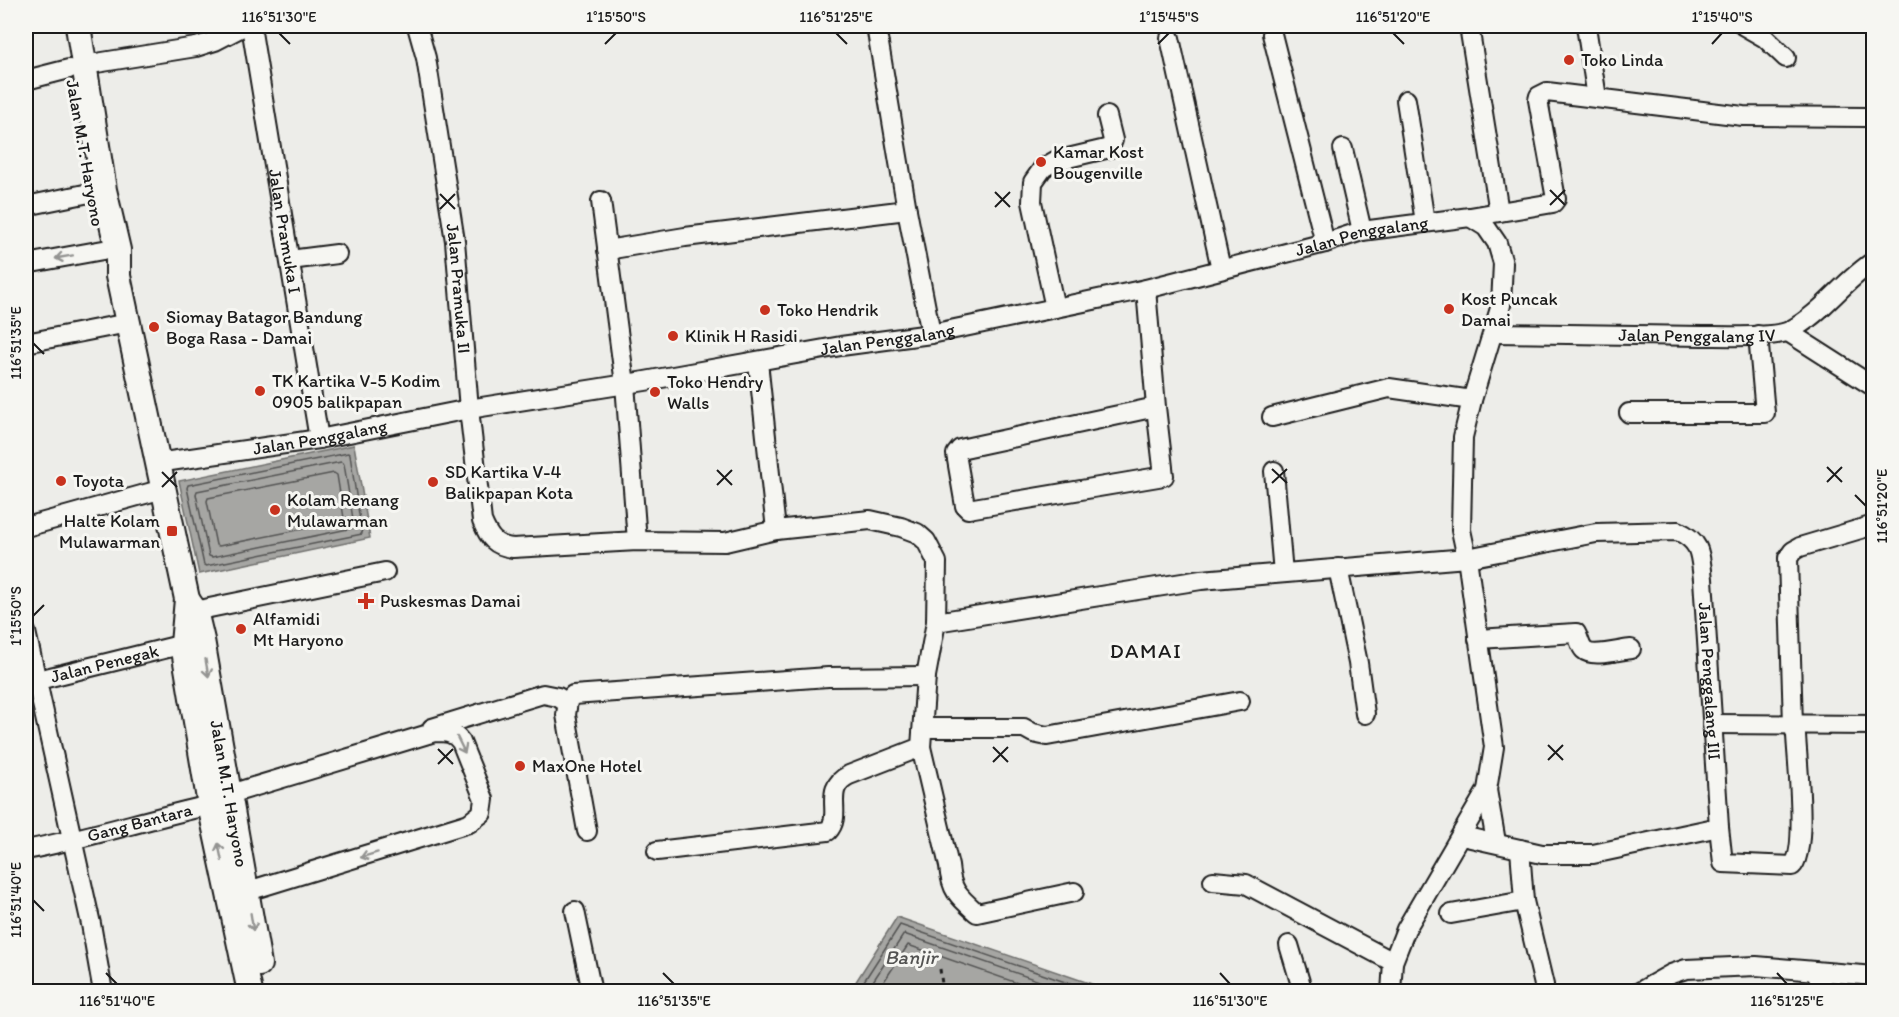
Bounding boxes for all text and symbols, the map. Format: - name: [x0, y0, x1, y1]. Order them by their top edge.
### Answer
- text: 116°51'30"E: [241, 8, 317, 26]
- text: 1°15'50"S: [586, 8, 646, 26]
- text: 116°51'25"E: [799, 8, 873, 26]
- text: 1°15'45"S: [1139, 8, 1199, 26]
- text: 116°51'20"E: [1356, 8, 1430, 26]
- text: 1°15'40"S: [1691, 8, 1753, 26]
- place label: Toko Linda: [1581, 49, 1664, 71]
- marker: Toko Linda: [1562, 53, 1576, 67]
- street label: Jalan M.T. Haryono: [61, 78, 109, 228]
- place label: Kamar Kost Bougenville: [1053, 141, 1144, 184]
- marker: Kamar Kost Bougenville: [1034, 155, 1048, 169]
- street label: Jalan Pramuka I: [264, 167, 306, 295]
- street label: Jalan Penggalang: [1293, 211, 1430, 261]
- street label: Jalan Pramuka II: [441, 222, 475, 354]
- one-way arrow: [55, 252, 75, 263]
- place label: Kost Puncak Damai: [1461, 288, 1558, 331]
- place label: Toko Hendrik: [777, 299, 878, 321]
- marker: Kost Puncak Damai: [1442, 302, 1456, 316]
- marker: Toko Hendrik: [758, 303, 772, 317]
- text: 116°51'35"E: [7, 306, 25, 380]
- place label: Siomay Batagor Bandung Boga Rasa - Damai: [166, 306, 363, 349]
- street label: Jalan Penggalang: [818, 318, 958, 361]
- marker: Siomay Batagor Bandung Boga Rasa - Damai: [147, 320, 161, 334]
- street label: Jalan Penggalang IV: [1618, 323, 1777, 347]
- place label: Klinik H Rasidi: [685, 325, 798, 347]
- marker: Klinik H Rasidi: [666, 329, 680, 343]
- place label: TK Kartika V-5 Kodim 0905 balikpapan: [272, 370, 441, 413]
- place label: Toko Hendry Walls: [667, 371, 764, 414]
- marker: TK Kartika V-5 Kodim 0905 balikpapan: [253, 384, 267, 398]
- marker: Toko Hendry Walls: [648, 385, 662, 399]
- street label: Jalan Penggalang: [251, 414, 390, 460]
- place label: SD Kartika V-4 Balikpapan Kota: [445, 461, 574, 504]
- text: 116°51'20"E: [1873, 469, 1891, 543]
- place label: Toyota: [73, 470, 125, 492]
- marker: Toyota: [54, 474, 68, 488]
- marker: SD Kartika V-4 Balikpapan Kota: [426, 475, 440, 489]
- place label: Kolam Renang Mulawarman: [287, 489, 400, 532]
- marker: Kolam Renang Mulawarman: [268, 503, 282, 517]
- place label: Halte Kolam Mulawarman: [59, 510, 160, 553]
- marker: Halte Kolam Mulawarman: [165, 524, 179, 538]
- text: 1°15'50"S: [7, 586, 25, 646]
- place label: Puskesmas Damai: [380, 590, 521, 612]
- marker: Puskesmas Damai: [357, 592, 375, 610]
- street label: Jalan Penggalang III: [1694, 602, 1726, 761]
- place label: Alfamidi Mt Haryono: [253, 608, 344, 651]
- marker: Alfamidi Mt Haryono: [234, 622, 248, 636]
- district label: DAMAI: [1110, 638, 1182, 663]
- street label: Jalan Penegak: [48, 640, 161, 688]
- one-way arrow: [202, 657, 213, 677]
- street label: Jalan M.T. Haryono: [205, 718, 253, 869]
- one-way arrow: [456, 736, 468, 754]
- place label: MaxOne Hotel: [532, 755, 642, 777]
- marker: MaxOne Hotel: [513, 759, 527, 773]
- street label: Gang Bantara: [85, 798, 195, 847]
- one-way arrow: [214, 843, 225, 863]
- one-way arrow: [360, 850, 379, 861]
- text: 116°51'40"E: [7, 862, 25, 938]
- one-way arrow: [247, 911, 258, 931]
- water label: Banjir: [885, 945, 939, 969]
- text: 116°51'40"E: [79, 992, 155, 1010]
- text: 116°51'35"E: [637, 992, 711, 1010]
- text: 116°51'30"E: [1192, 992, 1268, 1010]
- text: 116°51'25"E: [1750, 992, 1824, 1010]

